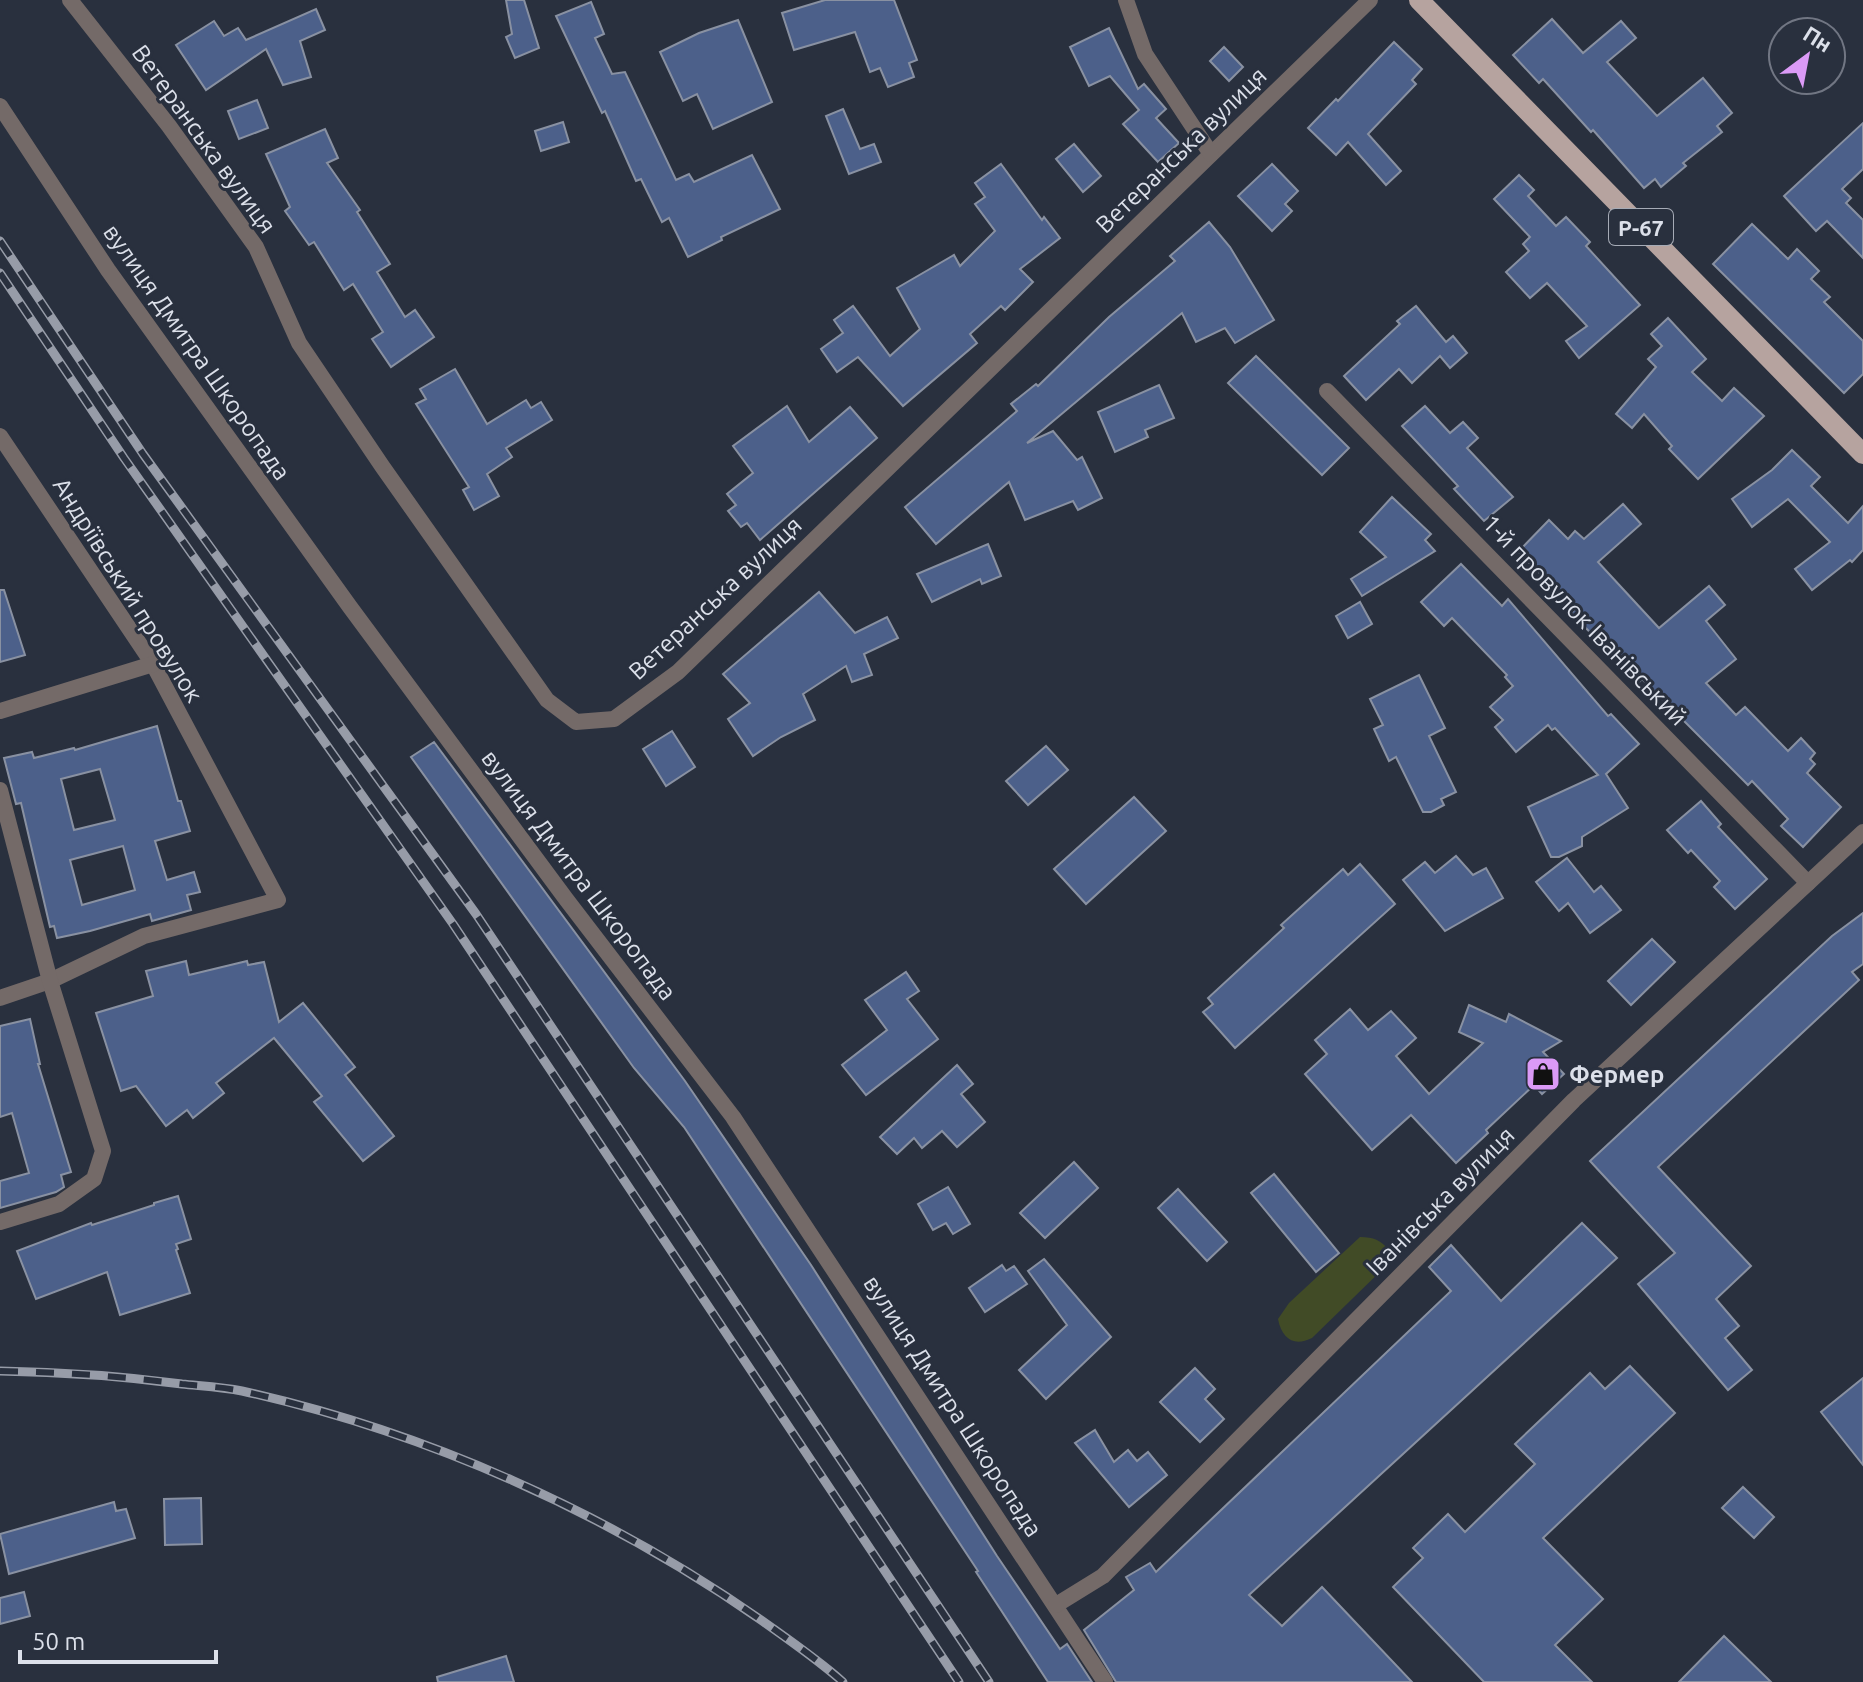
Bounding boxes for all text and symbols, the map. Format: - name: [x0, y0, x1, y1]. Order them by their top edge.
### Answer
- north arrow: [1767, 16, 1847, 96]
- text: Пн: [1799, 20, 1837, 57]
- street label: Ветеранська вулиця: [127, 40, 281, 238]
- street label: Ветеранська вулиця: [1090, 62, 1272, 238]
- road number: Р-67: [1609, 209, 1673, 245]
- street label: вулиця Дмитра Шкоропада: [98, 219, 296, 485]
- street label: Андріївський провулок: [48, 473, 208, 707]
- street label: 1-й провулок Іванівський: [1477, 509, 1693, 731]
- street label: Ветеранська вулиця: [623, 511, 807, 685]
- street label: вулиця Дмитра Шкоропада: [476, 745, 682, 1005]
- shop icon: Фермер: [1524, 1055, 1562, 1093]
- place label: Фермер: [1569, 1061, 1664, 1088]
- street label: Іванівська вулиця: [1360, 1121, 1520, 1281]
- street label: вулиця Дмитра Шкоропада: [858, 1270, 1048, 1542]
- scale bar: [20, 1614, 216, 1664]
- text: 50 m: [32, 1628, 85, 1655]

